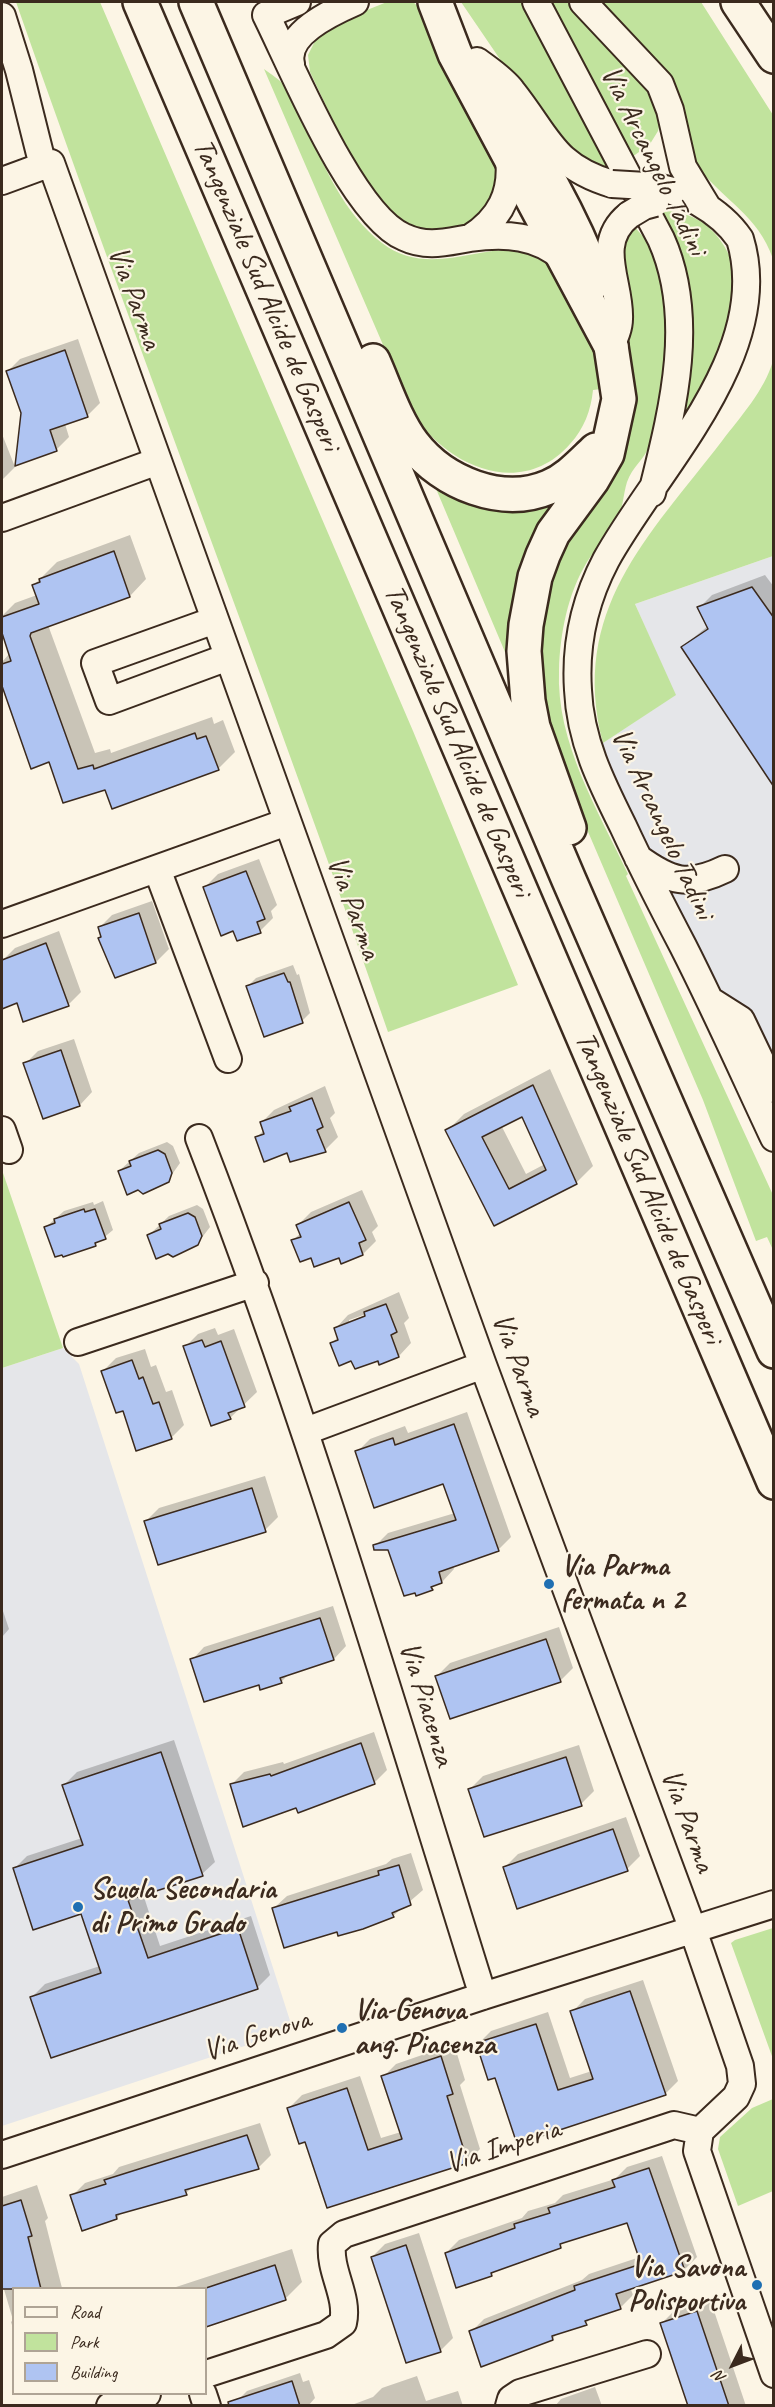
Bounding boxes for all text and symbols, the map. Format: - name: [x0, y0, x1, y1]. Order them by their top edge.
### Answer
- street label: Via Arcangelo Tadini: [592, 60, 714, 262]
- street label: Tangenziale Sud Alcide de Gasperi: [184, 134, 348, 456]
- street label: Via Parma: [99, 242, 169, 354]
- street label: Tangenziale Sud Alcide de Gasperi: [375, 580, 539, 902]
- street label: Via Arcangelo Tadini: [602, 723, 722, 925]
- street label: Via Parma: [318, 852, 388, 964]
- street label: Tangenziale Sud Alcide de Gasperi: [566, 1027, 730, 1349]
- street label: Via Parma: [483, 1309, 553, 1421]
- place label: Via Parma fermata n 2: [561, 1549, 684, 1620]
- marker: Via Parma fermata n 2: [542, 1577, 556, 1591]
- street label: Via Piacenza: [390, 1638, 462, 1770]
- street label: Via Parma: [652, 1765, 722, 1877]
- place label: Scuola Secondaria di Primo Grado: [90, 1872, 276, 1942]
- marker: Scuola Secondaria di Primo Grado: [71, 1900, 85, 1914]
- place label: Via Genova ang. Piacenza: [354, 1993, 495, 2064]
- street label: Via Genova: [199, 2002, 315, 2070]
- marker: Via Genova ang. Piacenza: [335, 2021, 349, 2035]
- street label: Via Imperia: [441, 2112, 565, 2182]
- place label: Via Savona Polisportiva: [628, 2250, 745, 2320]
- marker: Via Savona Polisportiva: [750, 2278, 764, 2292]
- legend: [12, 2287, 207, 2395]
- text: Road: [70, 2301, 100, 2323]
- text: Park: [70, 2331, 99, 2353]
- north arrow: [703, 2335, 763, 2395]
- text: Building: [70, 2361, 117, 2383]
- text: N: [709, 2367, 730, 2387]

